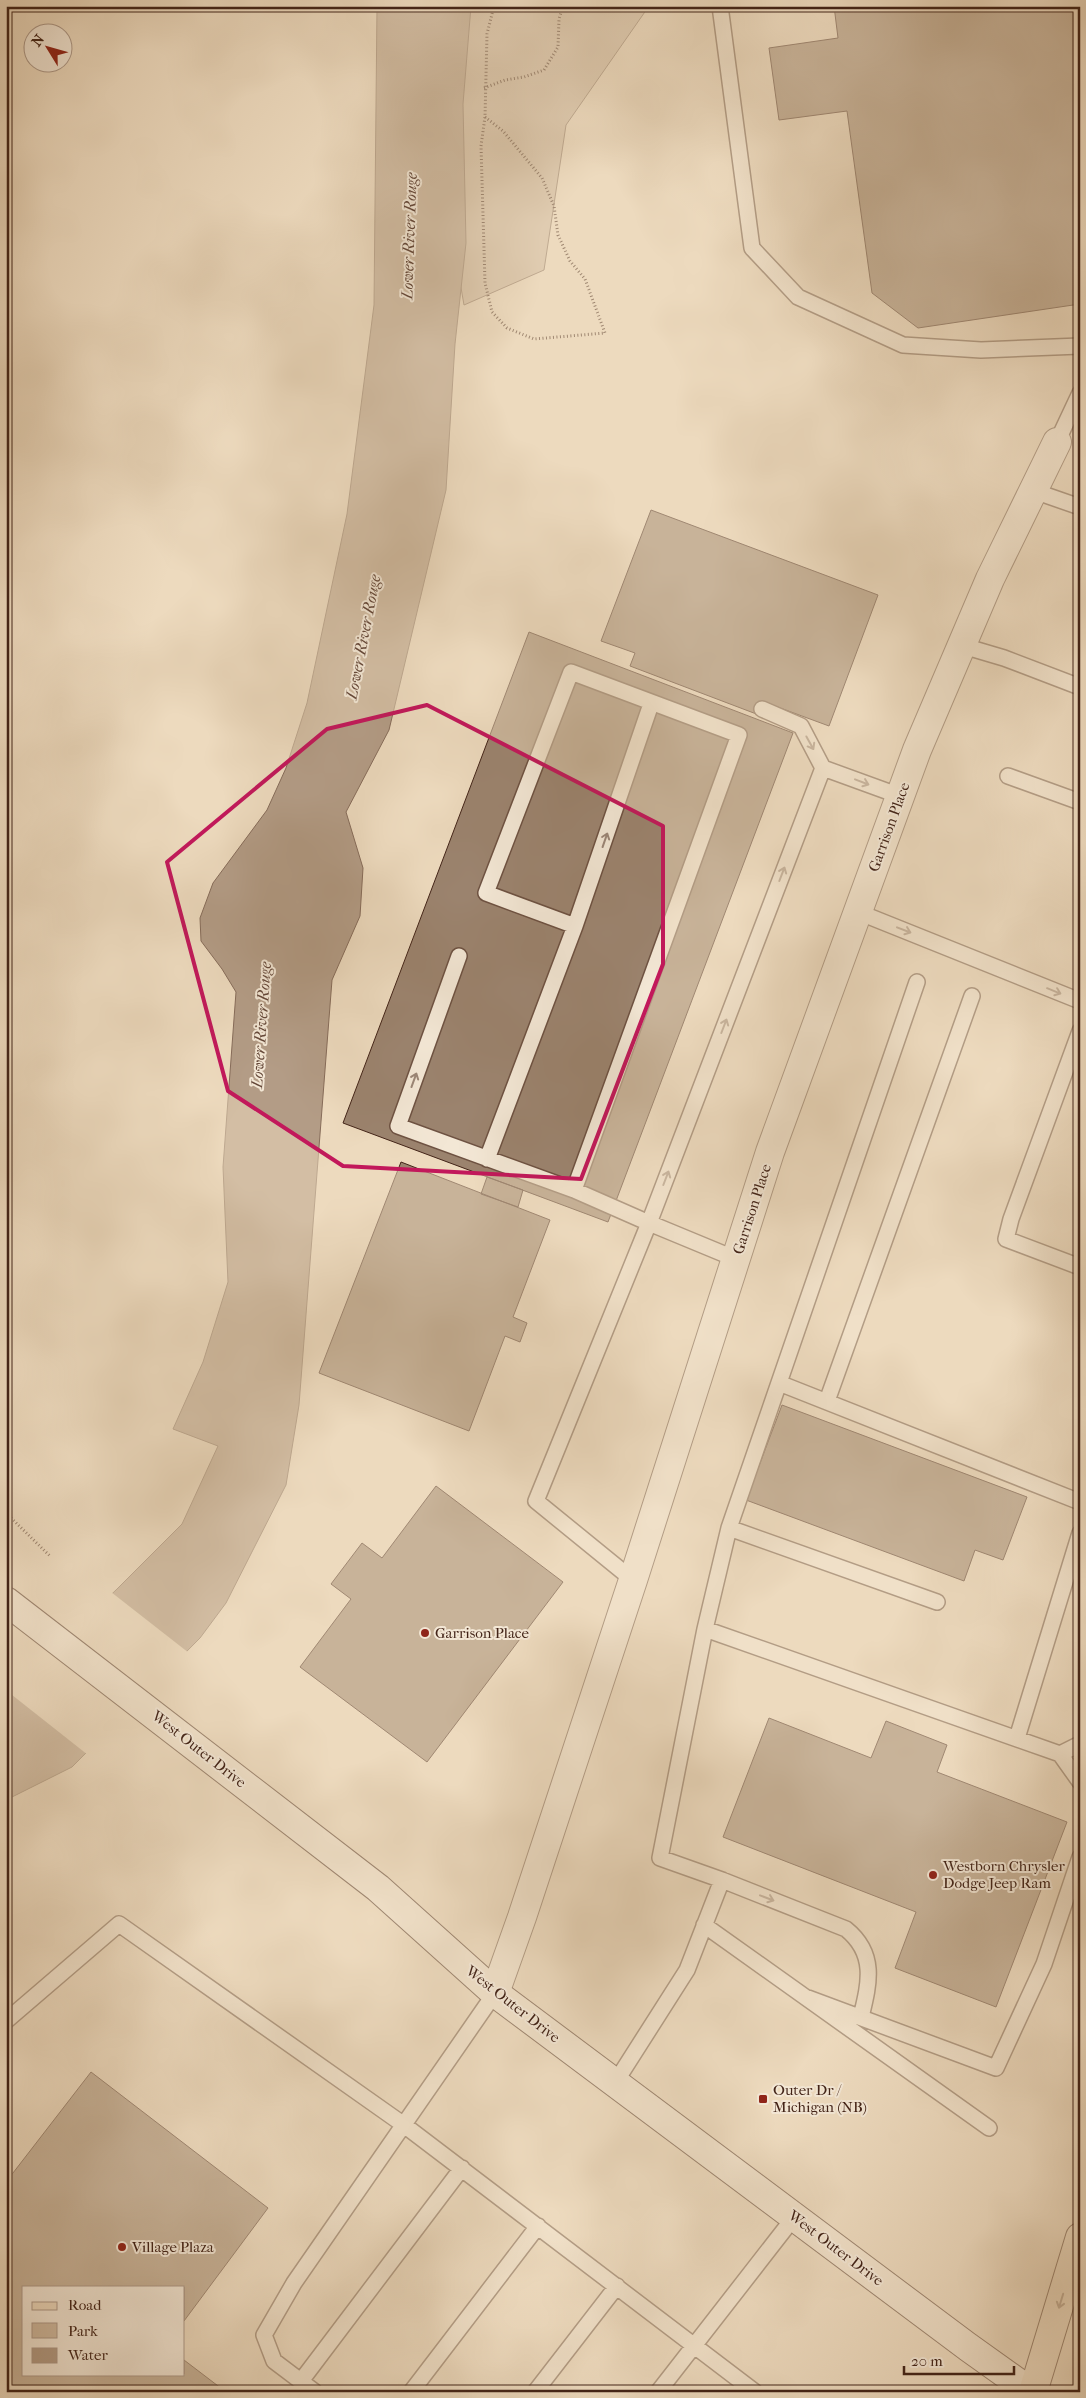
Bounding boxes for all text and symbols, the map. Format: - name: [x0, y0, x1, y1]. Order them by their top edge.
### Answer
- north arrow: [22, 22, 72, 72]
- text: N: [28, 31, 48, 50]
- water label: Lower River Rouge: [397, 172, 421, 301]
- water label: Lower River Rouge: [341, 572, 385, 702]
- one-way arrow: [805, 736, 815, 751]
- one-way arrow: [854, 778, 869, 787]
- street label: Garrison Place: [864, 779, 914, 874]
- one-way arrow: [600, 832, 610, 848]
- one-way arrow: [779, 867, 788, 882]
- one-way arrow: [895, 926, 911, 935]
- water label: Lower River Rouge: [247, 961, 275, 1090]
- one-way arrow: [1046, 987, 1061, 997]
- one-way arrow: [720, 1019, 729, 1034]
- one-way arrow: [410, 1073, 419, 1088]
- street label: Garrison Place: [729, 1161, 775, 1256]
- one-way arrow: [662, 1171, 671, 1186]
- place label: Garrison Place: [435, 1624, 529, 1642]
- marker: Garrison Place: [419, 1627, 431, 1639]
- street label: West Outer Drive: [148, 1706, 250, 1792]
- place label: Westborn Chrysler Dodge Jeep Ram: [942, 1857, 1065, 1892]
- marker: Westborn Chrysler Dodge Jeep Ram: [927, 1869, 939, 1881]
- one-way arrow: [759, 1893, 774, 1903]
- street label: West Outer Drive: [462, 1961, 564, 2047]
- place label: Outer Dr / Michigan (NB): [773, 2081, 867, 2116]
- marker: Outer Dr / Michigan (NB): [757, 2093, 769, 2105]
- street label: West Outer Drive: [784, 2206, 888, 2290]
- place label: Village Plaza: [131, 2238, 215, 2256]
- marker: Village Plaza: [116, 2241, 128, 2253]
- legend: [22, 2286, 185, 2376]
- one-way arrow: [1055, 2292, 1065, 2308]
- text: Road: [68, 2296, 102, 2314]
- text: Park: [68, 2322, 98, 2340]
- scale bar: [904, 2343, 1014, 2375]
- text: Water: [67, 2346, 108, 2364]
- text: 20 m: [911, 2352, 943, 2370]

